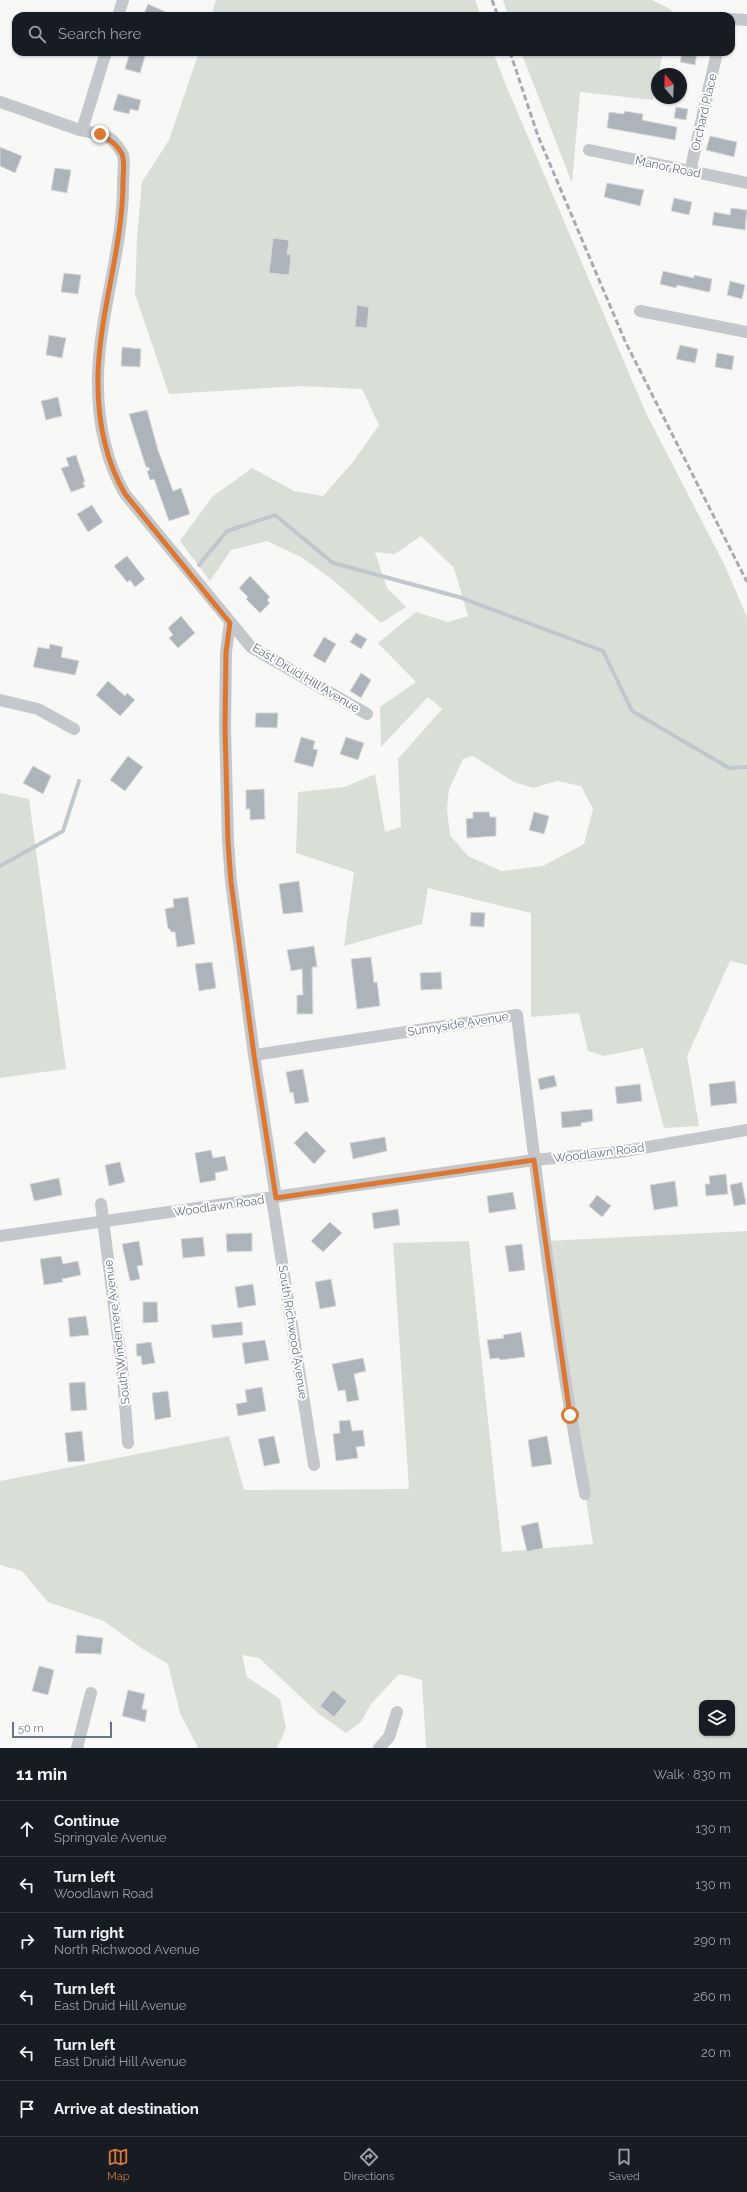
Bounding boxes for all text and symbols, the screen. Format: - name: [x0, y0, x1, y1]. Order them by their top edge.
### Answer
- search box: [12, 12, 735, 56]
- icon: search: [26, 23, 48, 45]
- text: Search here: [58, 25, 141, 43]
- north arrow: [651, 68, 687, 104]
- street label: Orchard Place: [688, 72, 720, 152]
- route end: [91, 125, 109, 143]
- street label: Manor Road: [634, 153, 702, 181]
- street label: East Druid Hill Avenue: [250, 641, 362, 715]
- street label: Sunnyside Avenue: [406, 1009, 510, 1039]
- street label: Woodlawn Road: [553, 1140, 645, 1166]
- street label: Woodlawn Road: [173, 1193, 265, 1219]
- street label: South Windemere Avenue: [101, 1259, 133, 1405]
- street label: South Richwood Avenue: [275, 1264, 311, 1400]
- route start: [561, 1406, 579, 1424]
- map controls: [699, 1700, 735, 1736]
- button: layers: [699, 1700, 735, 1736]
- scale bar: [12, 1720, 112, 1739]
- text: 50 m: [18, 1722, 44, 1735]
- text: 11 min: [16, 1764, 67, 1784]
- text: Walk · 830 m: [654, 1767, 731, 1782]
- text: Continue: [54, 1812, 119, 1830]
- icon: ahead: [16, 1818, 38, 1840]
- text: 130 m: [695, 1821, 731, 1836]
- text: Springvale Avenue: [54, 1830, 166, 1845]
- text: Turn left: [54, 1868, 115, 1886]
- icon: left: [16, 1874, 38, 1896]
- text: 130 m: [695, 1877, 731, 1892]
- text: Woodlawn Road: [54, 1886, 153, 1901]
- text: Turn right: [54, 1924, 124, 1942]
- icon: right: [16, 1930, 38, 1952]
- text: 290 m: [693, 1933, 731, 1948]
- text: North Richwood Avenue: [54, 1942, 200, 1957]
- text: Turn left: [54, 1980, 115, 1998]
- icon: left: [16, 1986, 38, 2008]
- text: 260 m: [693, 1989, 731, 2004]
- text: East Druid Hill Avenue: [54, 1998, 186, 2013]
- text: Turn left: [54, 2036, 115, 2054]
- icon: left: [16, 2042, 38, 2064]
- text: 20 m: [701, 2045, 731, 2060]
- text: East Druid Hill Avenue: [54, 2054, 186, 2069]
- icon: arrive: [16, 2098, 38, 2120]
- text: Arrive at destination: [54, 2100, 199, 2118]
- tab: Map: [107, 2146, 129, 2183]
- tab: Directions: [344, 2146, 394, 2183]
- tab: Saved: [608, 2146, 640, 2183]

